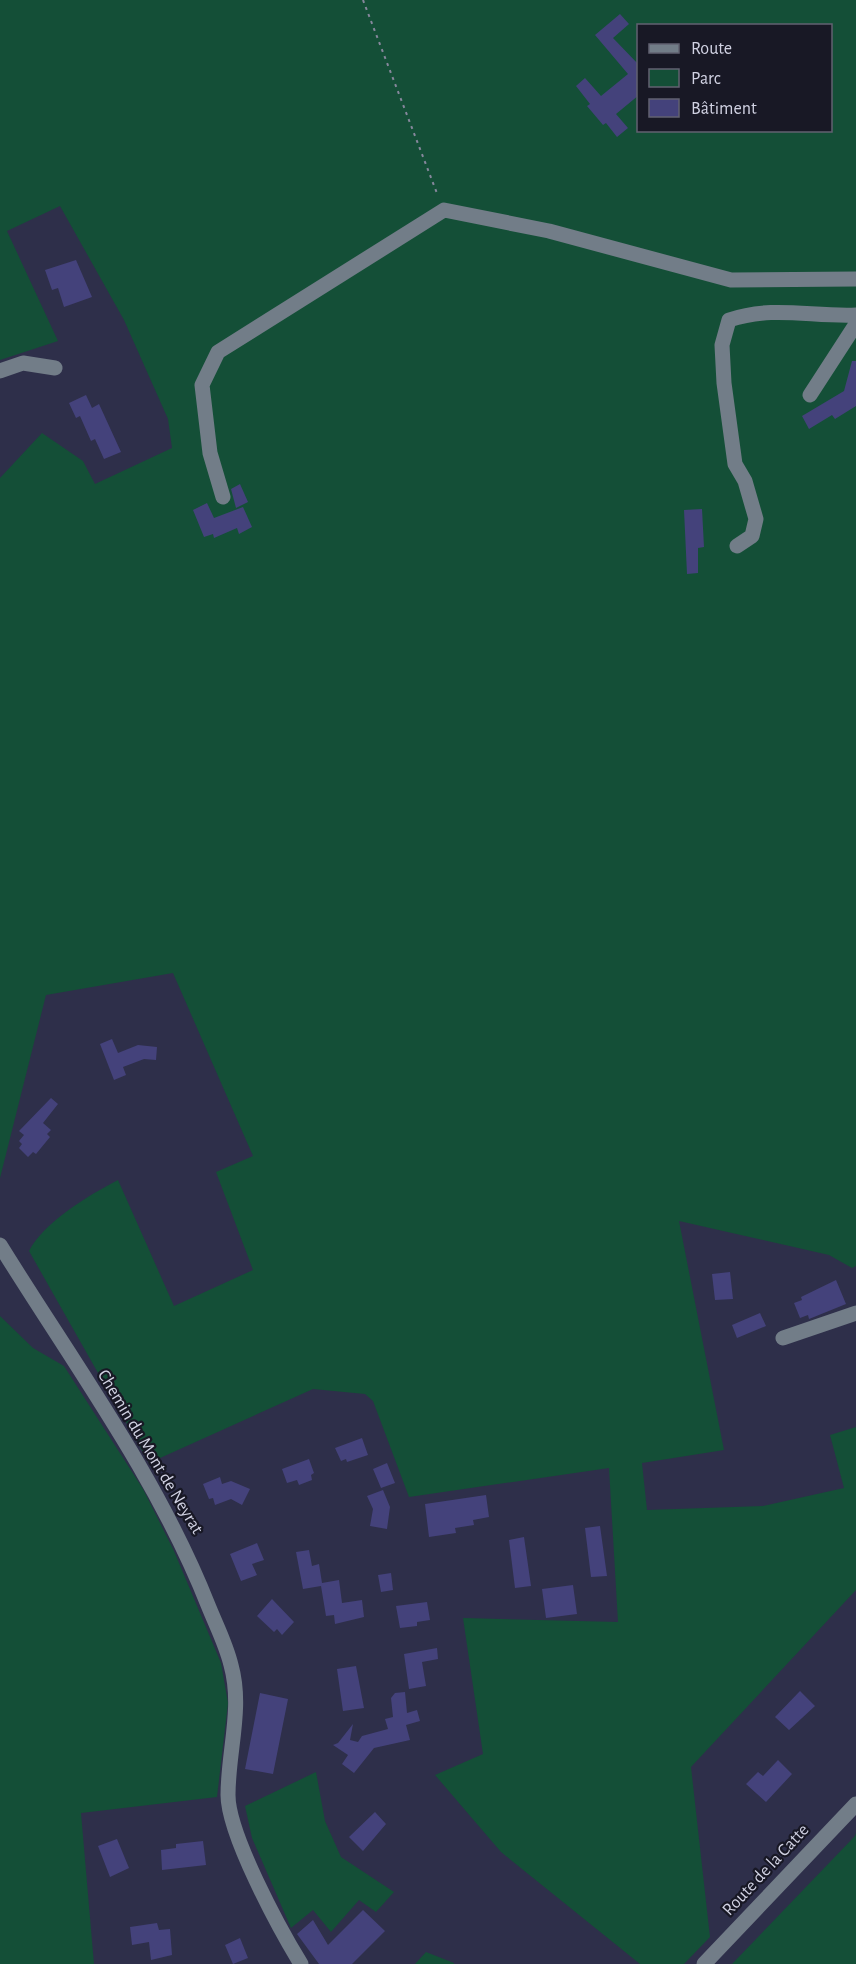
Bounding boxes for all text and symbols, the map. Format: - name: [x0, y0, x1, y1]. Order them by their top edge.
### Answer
- legend: [637, 24, 832, 132]
- text: Route: [691, 40, 732, 58]
- text: Parc: [691, 70, 721, 88]
- text: Bâtiment: [691, 100, 757, 118]
- street label: Chemin du Mont de Neyrat: [94, 1367, 206, 1538]
- street label: Route de la Catte: [719, 1821, 813, 1919]

